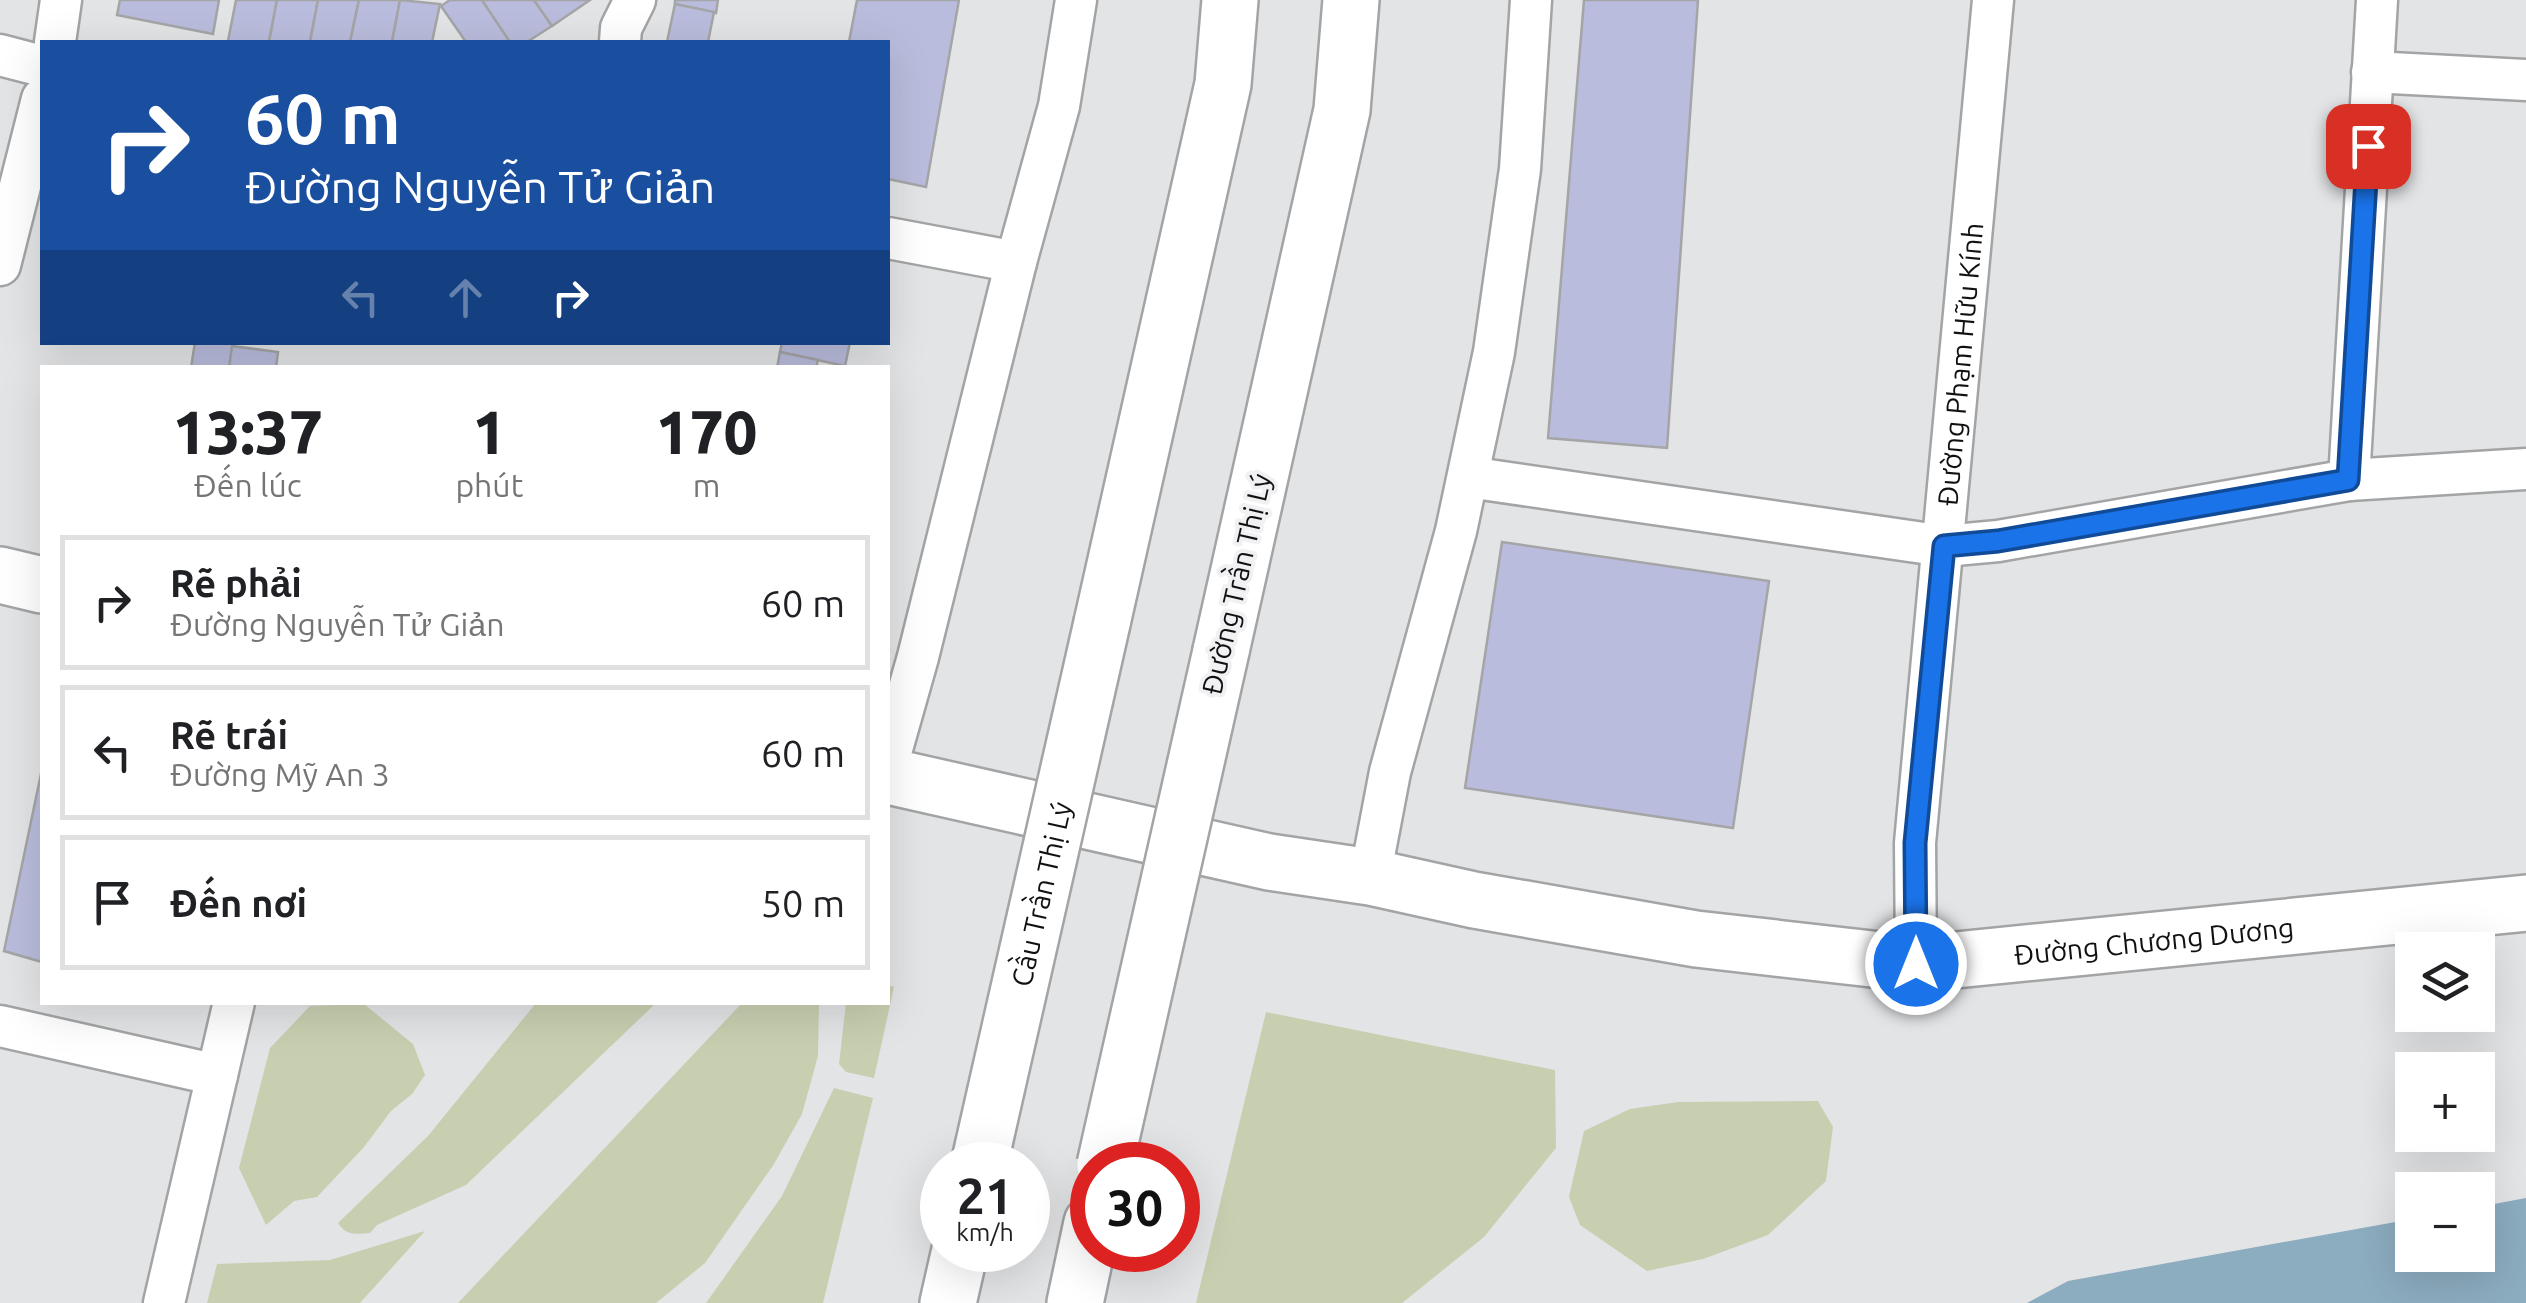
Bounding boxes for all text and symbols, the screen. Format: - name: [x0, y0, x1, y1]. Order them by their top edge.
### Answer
- text: 60 m: [245, 79, 401, 157]
- icon: right: [80, 80, 210, 210]
- pin: [2326, 104, 2411, 189]
- icon: arrive: [2341, 119, 2396, 174]
- text: Đường Nguyễn Tử Giản: [245, 161, 715, 212]
- street label: Đường Phạm Hữu Kính: [1931, 221, 1988, 507]
- icon: left: [333, 270, 388, 325]
- icon: ahead: [438, 270, 493, 325]
- icon: right: [543, 270, 598, 325]
- text: 13:37: [173, 398, 323, 465]
- text: 1: [472, 398, 506, 465]
- text: 170: [656, 398, 757, 465]
- text: Đến lúc: [194, 467, 302, 503]
- text: phút: [455, 467, 523, 503]
- text: m: [693, 467, 720, 503]
- street label: Đường Trần Thị Lý: [1193, 470, 1276, 697]
- text: Rẽ phải: [170, 562, 302, 604]
- icon: right: [85, 575, 140, 630]
- text: 60 m: [761, 582, 845, 624]
- text: Đường Nguyễn Tử Giản: [170, 606, 504, 642]
- text: Rẽ trái: [170, 714, 288, 756]
- icon: left: [85, 725, 140, 780]
- text: 60 m: [761, 732, 845, 774]
- text: Đường Mỹ An 3: [170, 756, 390, 792]
- street label: Cầu Trần Thị Lý: [1005, 799, 1076, 989]
- icon: arrive: [85, 875, 140, 930]
- text: Đến nơi: [170, 882, 307, 924]
- text: 50 m: [761, 882, 845, 924]
- street label: Đường Chương Dương: [2012, 911, 2295, 970]
- position arrow: [1864, 912, 1968, 1016]
- map controls: [2395, 932, 2495, 1272]
- button: layers: [2395, 932, 2495, 1032]
- button: +: [2395, 1052, 2495, 1152]
- speed limit sign: 30: [1070, 1142, 1200, 1272]
- text: 21: [957, 1167, 1013, 1223]
- button: −: [2395, 1172, 2495, 1272]
- text: km/h: [956, 1218, 1014, 1246]

